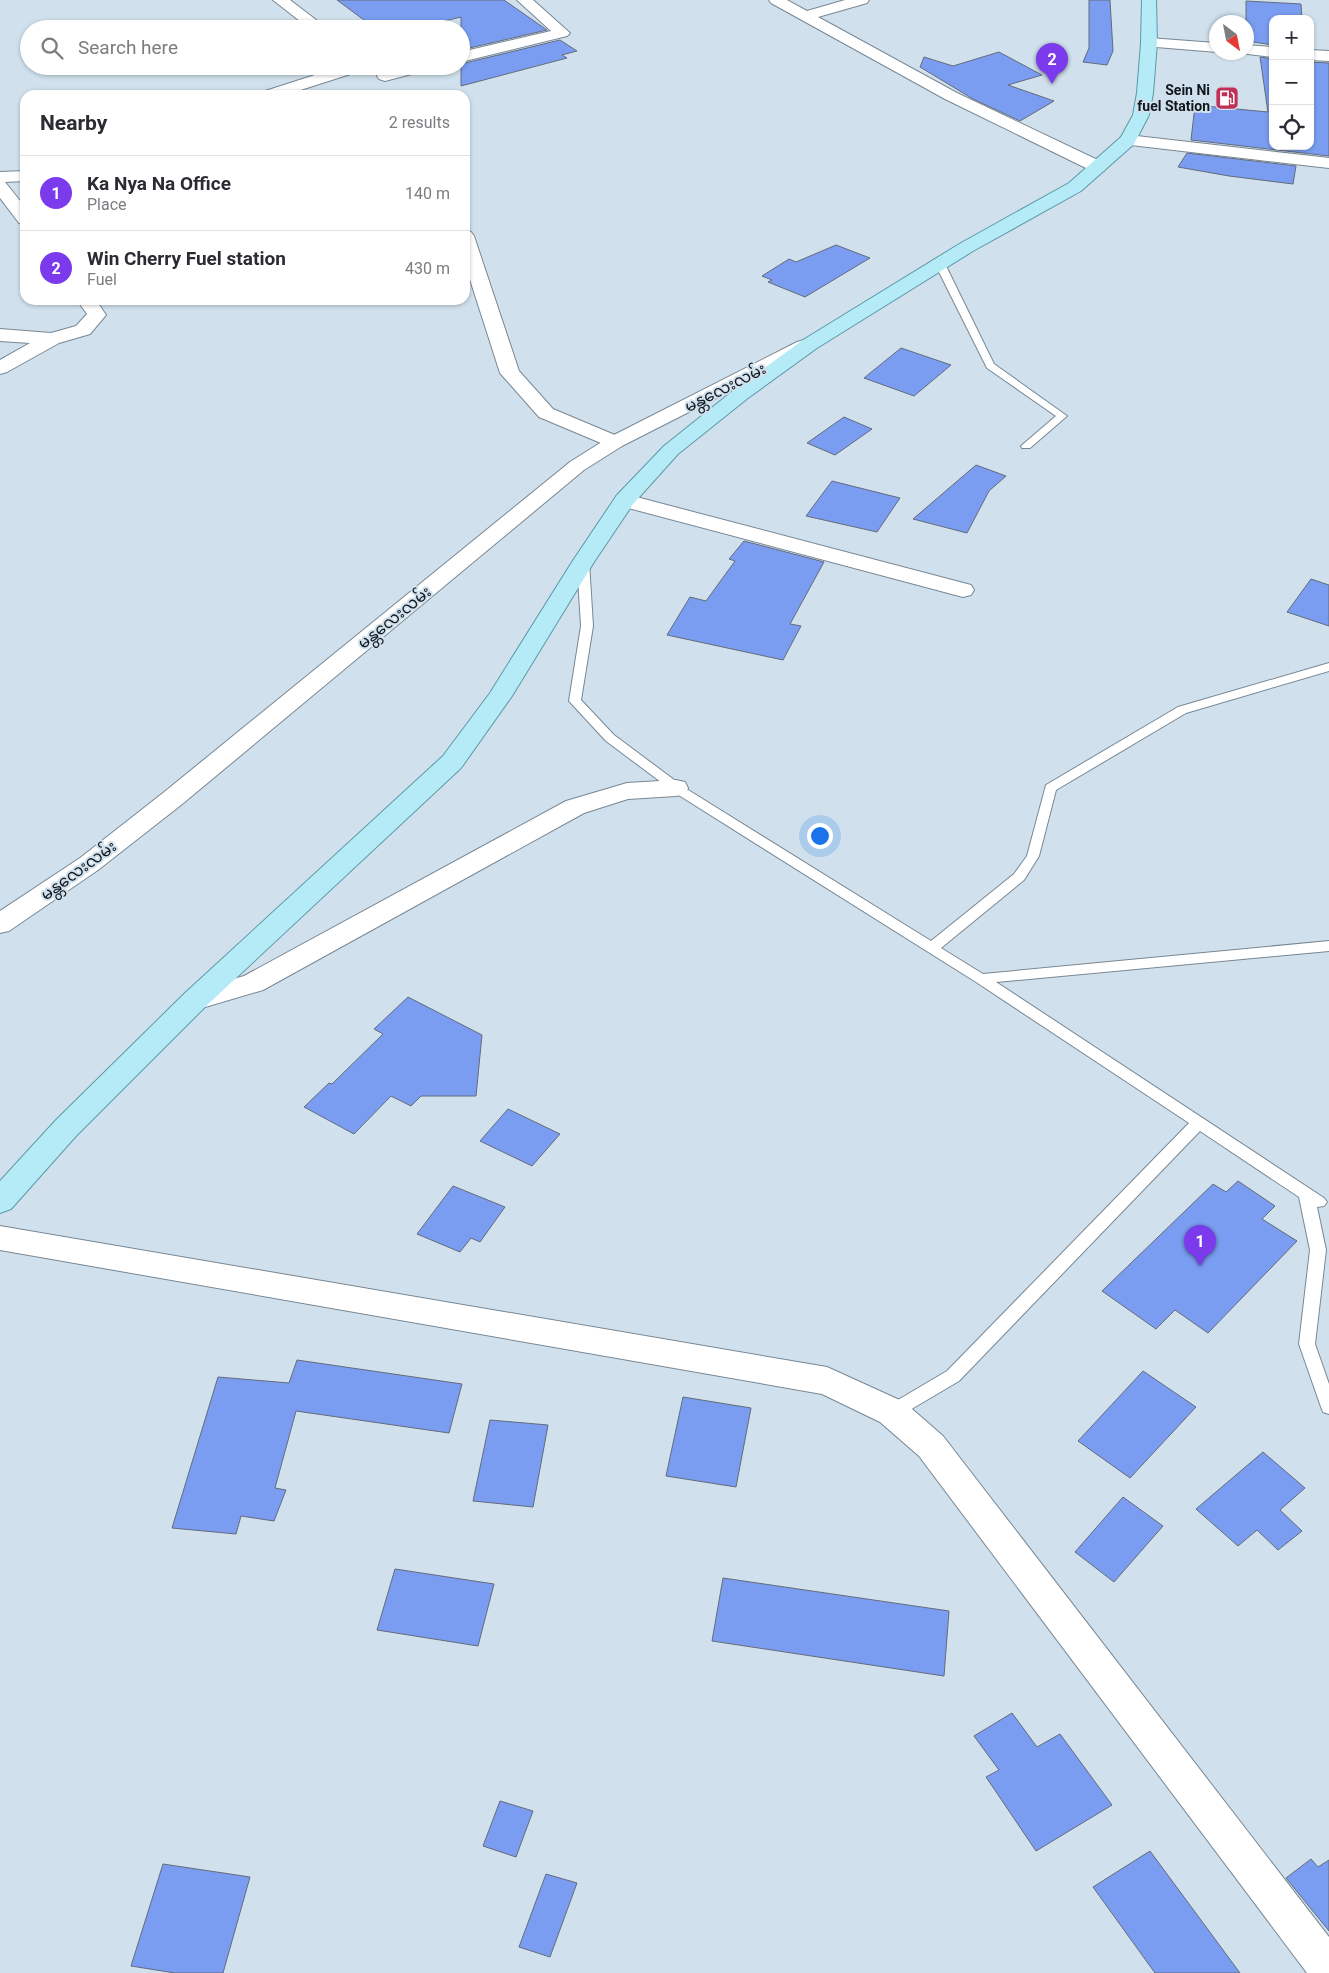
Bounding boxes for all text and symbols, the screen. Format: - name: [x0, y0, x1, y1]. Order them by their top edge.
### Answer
- north arrow: [1209, 15, 1254, 60]
- map controls: [1269, 15, 1314, 150]
- button: +: [1269, 15, 1314, 60]
- search box: [20, 20, 470, 75]
- icon: search: [38, 34, 66, 62]
- text: Search here: [78, 36, 178, 59]
- pin: 2: [1036, 43, 1068, 84]
- button: −: [1269, 60, 1314, 105]
- place label: Sein Ni fuel Station: [1137, 82, 1210, 114]
- fuel station icon: Sein Ni fuel Station: [1214, 85, 1240, 111]
- button: locate: [1269, 105, 1314, 150]
- text: Nearby: [40, 111, 107, 135]
- text: 2 results: [389, 113, 450, 132]
- text: Ka Nya Na Office: [87, 172, 231, 195]
- text: 1: [51, 184, 61, 203]
- text: 140 m: [405, 184, 450, 203]
- text: Place: [87, 195, 127, 214]
- text: Win Cherry Fuel station: [87, 247, 286, 270]
- text: 2: [51, 259, 61, 278]
- text: 430 m: [405, 259, 450, 278]
- text: Fuel: [87, 270, 117, 289]
- street label: မန္တလေးလမ်း: [680, 357, 771, 420]
- street label: မန္တလေးလမ်း: [353, 581, 437, 656]
- your location: [807, 823, 833, 849]
- street label: မန္တလေးလမ်း: [36, 835, 122, 907]
- pin: 1: [1184, 1225, 1216, 1266]

